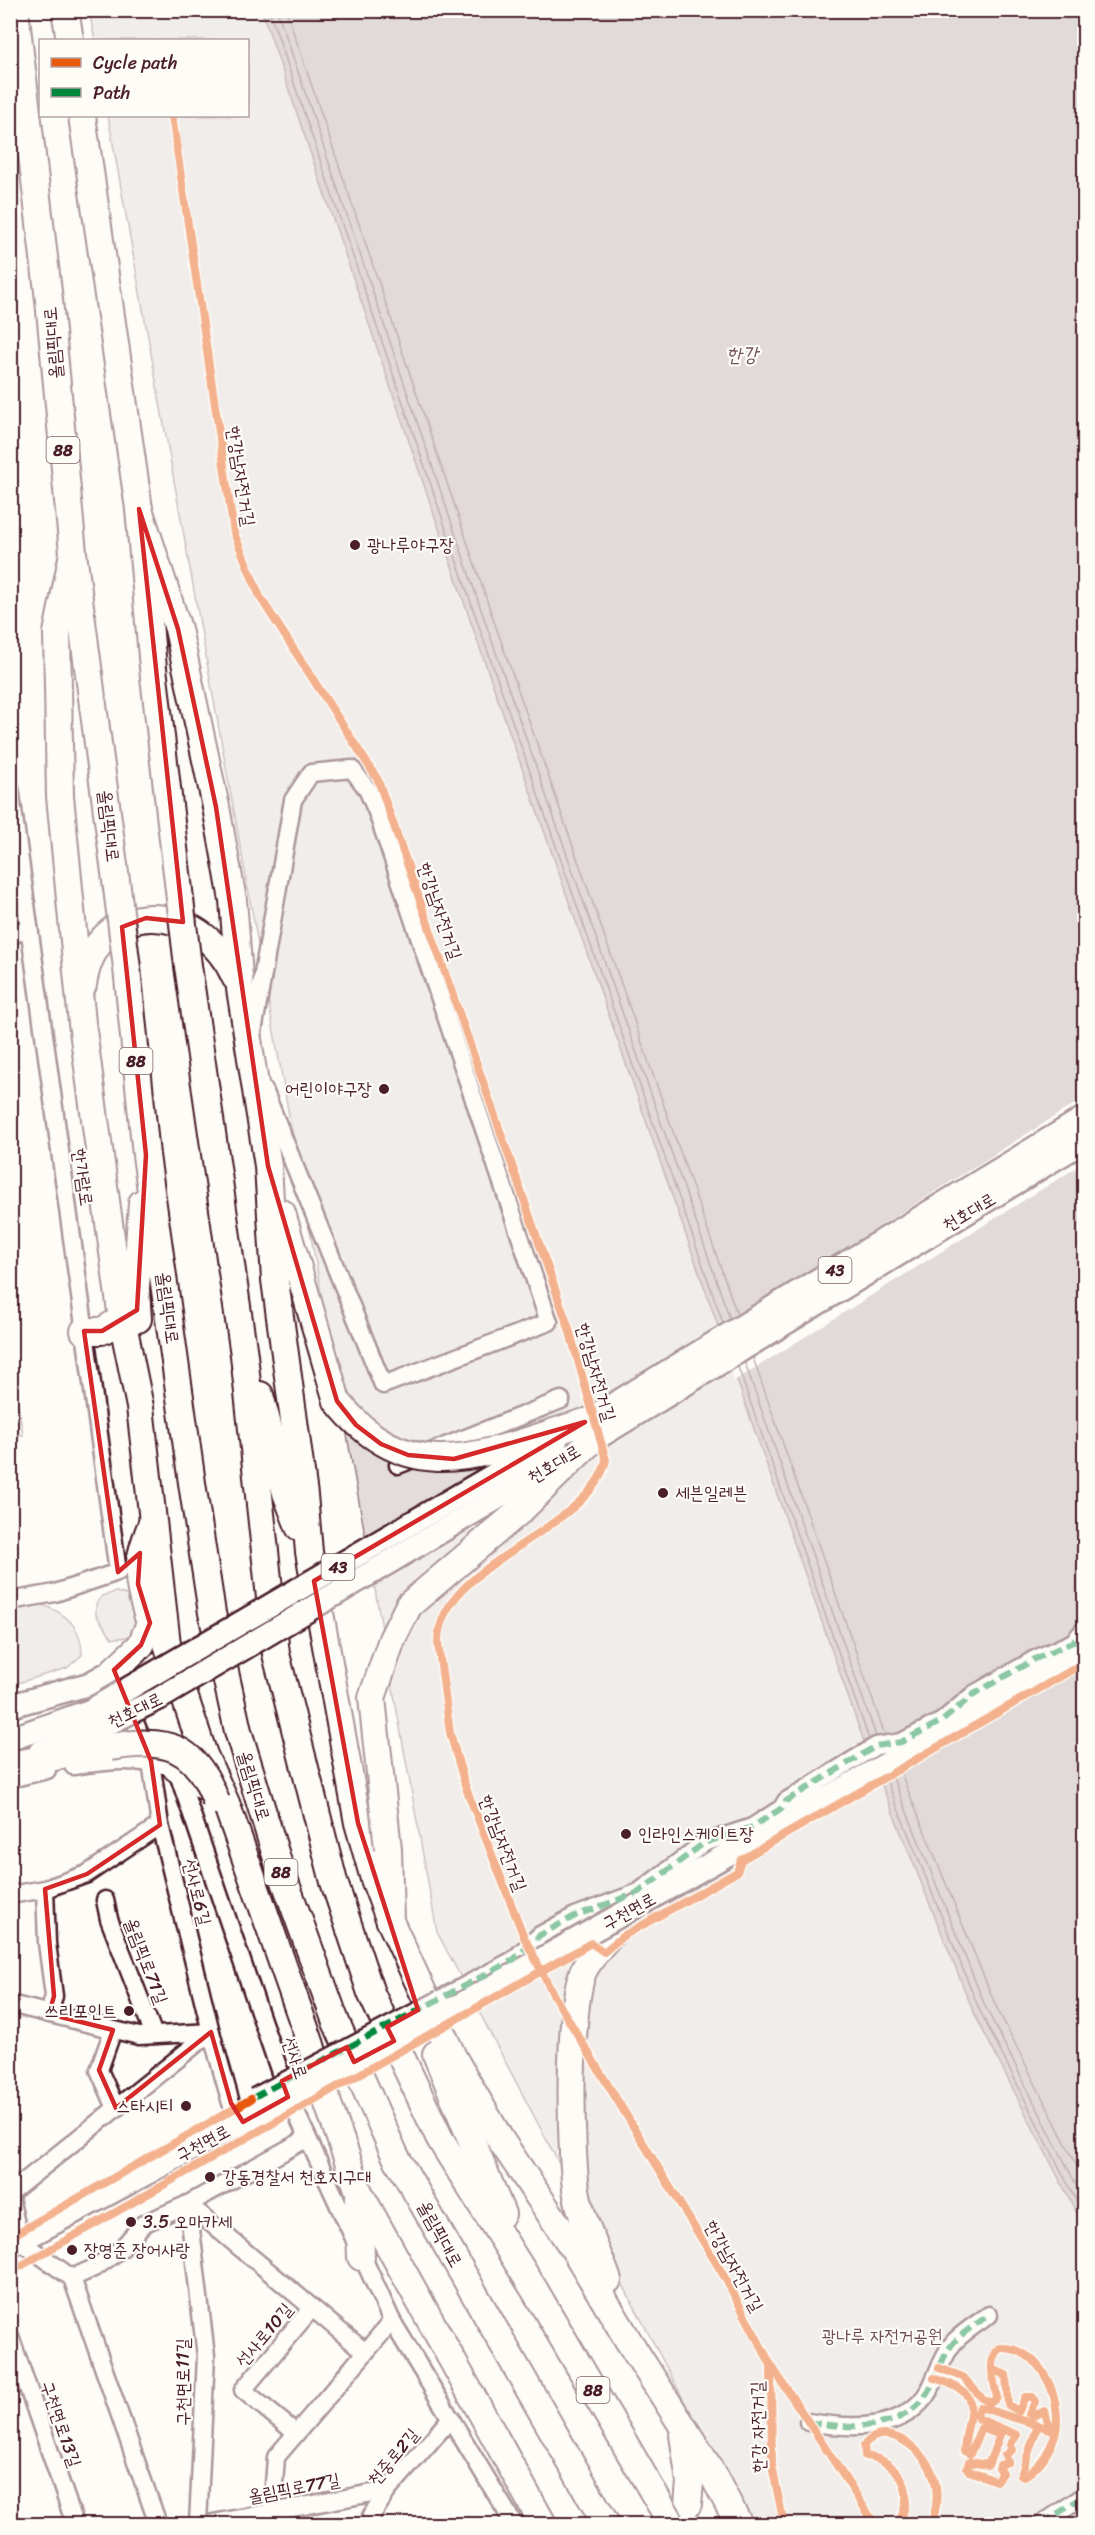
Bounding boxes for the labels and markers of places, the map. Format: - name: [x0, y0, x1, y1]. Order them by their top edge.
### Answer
- place label: 광나루야구장: [367, 529, 454, 561]
- marker: 광나루야구장: [348, 538, 362, 552]
- place label: 어린이야구장: [285, 1073, 372, 1105]
- marker: 어린이야구장: [377, 1082, 391, 1096]
- place label: 세븐일레븐: [675, 1477, 747, 1509]
- marker: 세븐일레븐: [656, 1486, 670, 1500]
- place label: 인라인스케이트장: [638, 1818, 754, 1850]
- marker: 인라인스케이트장: [619, 1827, 633, 1841]
- place label: 쓰리포인트: [45, 1995, 117, 2027]
- marker: 쓰리포인트: [122, 2004, 136, 2018]
- place label: 스타시티: [116, 2090, 174, 2122]
- marker: 스타시티: [179, 2099, 193, 2113]
- place label: 강동경찰서 천호지구대: [222, 2161, 372, 2193]
- marker: 강동경찰서 천호지구대: [203, 2170, 217, 2184]
- place label: 3.5 오마카세: [143, 2206, 232, 2238]
- marker: 3.5 오마카세: [124, 2215, 138, 2229]
- place label: 장영준 장어사랑: [84, 2234, 191, 2266]
- marker: 장영준 장어사랑: [65, 2243, 79, 2257]

